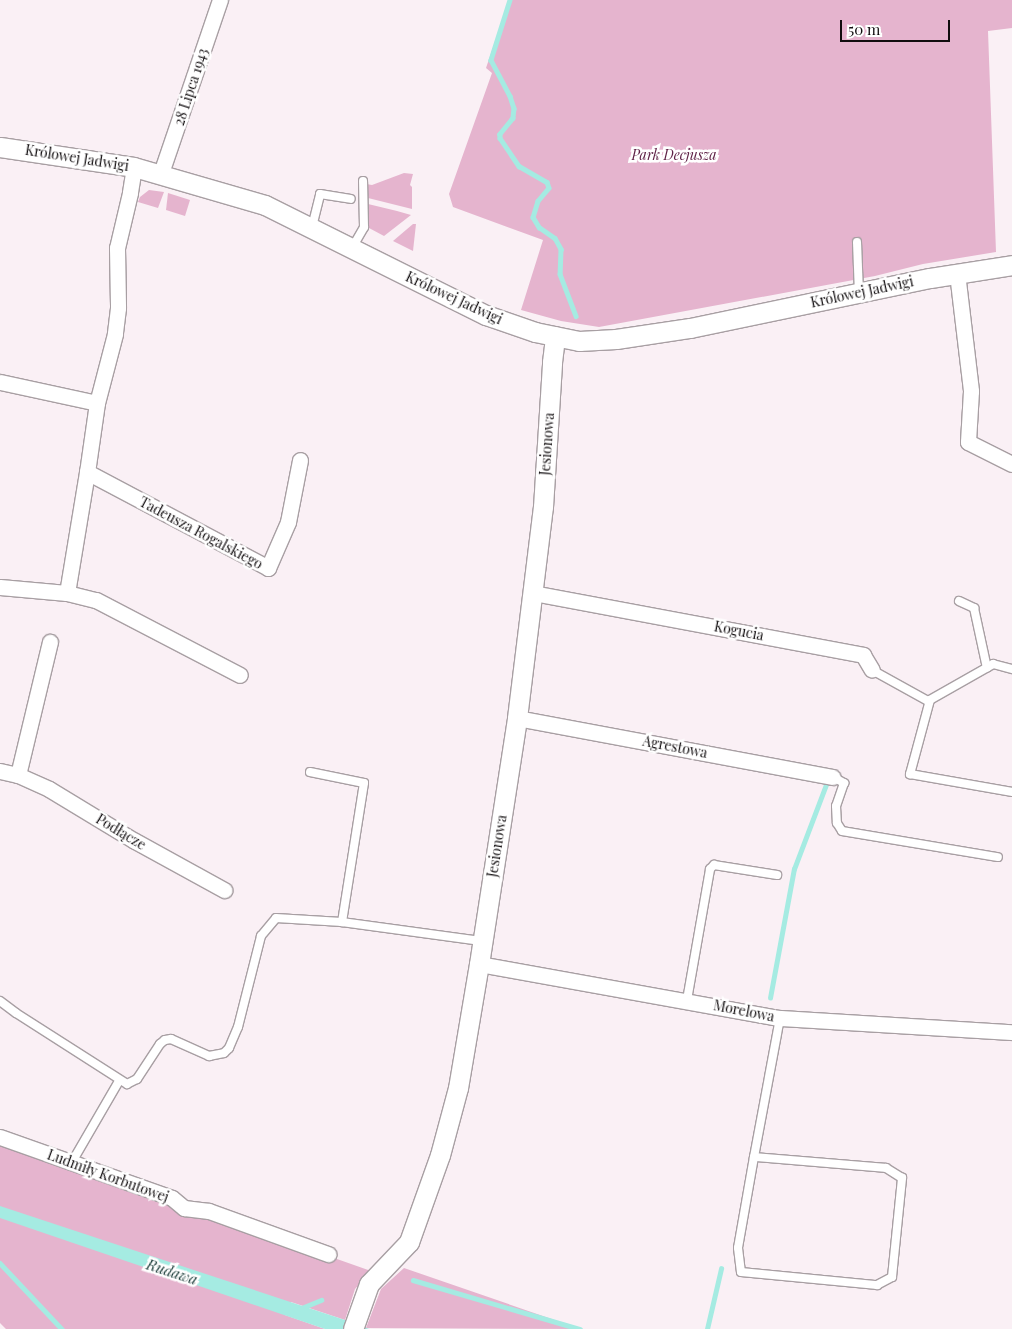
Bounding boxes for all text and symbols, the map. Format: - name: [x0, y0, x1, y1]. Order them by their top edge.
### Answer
- scale bar: [842, 10, 952, 42]
- text: 50 m: [848, 19, 880, 39]
- street label: 28 Lipca 1943: [171, 46, 211, 128]
- street label: Królowej Jadwigi: [24, 142, 130, 174]
- park label: Park Decjusza: [631, 147, 717, 163]
- street label: Królowej Jadwigi: [403, 268, 505, 328]
- street label: Królowej Jadwigi: [809, 273, 915, 311]
- street label: Jesionowa: [536, 412, 558, 476]
- street label: Tadeusza Rogalskiego: [136, 493, 266, 573]
- street label: Kogucia: [713, 618, 765, 644]
- street label: Agrestowa: [641, 732, 709, 762]
- street label: Podłącze: [93, 811, 149, 853]
- street label: Jesionowa: [484, 814, 510, 878]
- street label: Morelowa: [712, 997, 776, 1025]
- street label: Ludmiły Korbutowej: [45, 1146, 171, 1206]
- water label: Rudawa: [144, 1255, 200, 1289]

